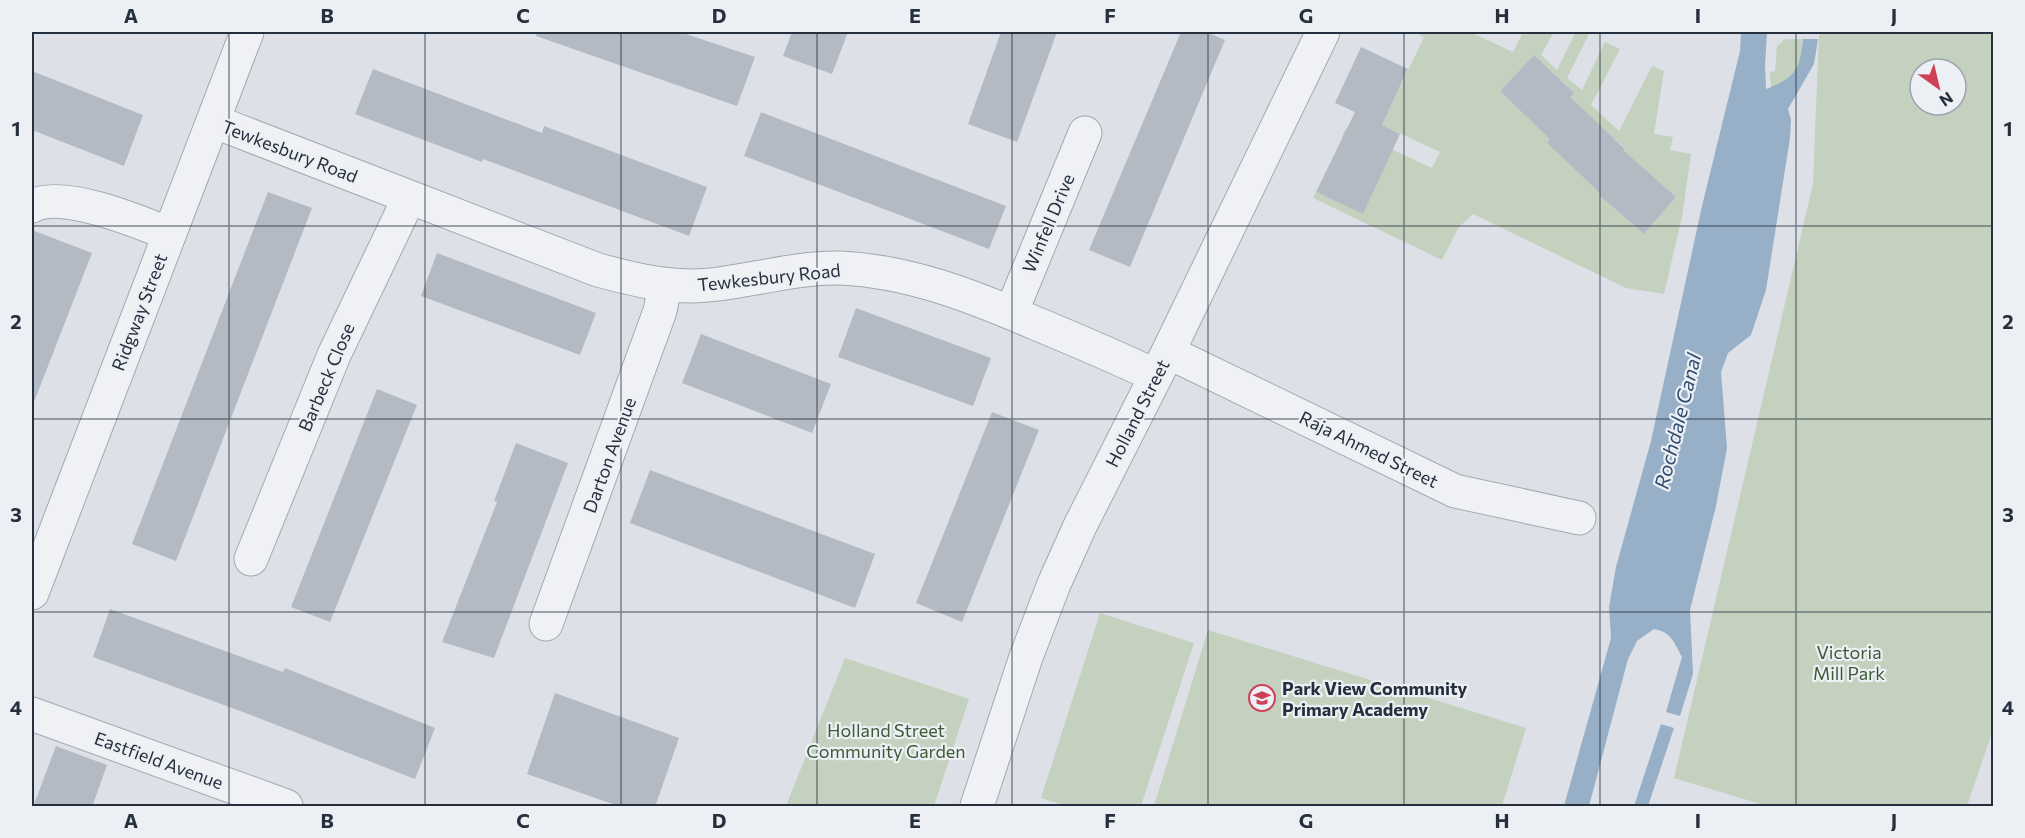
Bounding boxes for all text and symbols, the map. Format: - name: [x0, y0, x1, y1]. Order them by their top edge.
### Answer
- text: A: [124, 3, 138, 27]
- text: B: [320, 3, 334, 27]
- text: C: [516, 3, 530, 27]
- text: D: [712, 3, 726, 27]
- text: E: [909, 3, 921, 27]
- text: F: [1104, 3, 1116, 27]
- text: G: [1299, 3, 1313, 27]
- text: H: [1495, 3, 1510, 27]
- text: I: [1695, 3, 1701, 27]
- text: J: [1891, 3, 1897, 27]
- north arrow: [1908, 57, 1968, 117]
- text: N: [1936, 89, 1957, 111]
- street label: Tewkesbury Road: [219, 115, 361, 187]
- text: 1: [11, 116, 21, 140]
- text: 1: [2003, 116, 2013, 140]
- street label: Winfell Drive: [1017, 170, 1079, 276]
- street label: Ridgway Street: [107, 250, 171, 374]
- street label: Tewkesbury Road: [696, 259, 842, 295]
- text: 2: [10, 309, 22, 333]
- text: 2: [2002, 309, 2014, 333]
- street label: Barbeck Close: [293, 319, 359, 435]
- water label: Rochdale Canal: [1649, 350, 1706, 491]
- street label: Holland Street: [1100, 356, 1174, 470]
- street label: Darton Avenue: [578, 394, 640, 516]
- street label: Raja Ahmed Street: [1296, 406, 1442, 492]
- text: 3: [10, 502, 22, 526]
- text: 3: [2002, 502, 2014, 526]
- park label: Victoria Mill Park: [1813, 641, 1885, 684]
- place label: Park View Community Primary Academy: [1282, 677, 1467, 720]
- school or university icon: Park View Community Primary Academy: [1247, 683, 1277, 713]
- text: 4: [10, 695, 22, 719]
- text: 4: [2002, 695, 2014, 719]
- park label: Holland Street Community Garden: [806, 719, 966, 762]
- street label: Eastfield Avenue: [92, 727, 226, 793]
- text: A: [124, 808, 138, 832]
- text: B: [320, 808, 334, 832]
- text: C: [516, 808, 530, 832]
- text: D: [712, 808, 726, 832]
- text: E: [909, 808, 921, 832]
- text: F: [1104, 808, 1116, 832]
- text: G: [1299, 808, 1313, 832]
- text: H: [1495, 808, 1510, 832]
- text: I: [1695, 808, 1701, 832]
- text: J: [1891, 808, 1897, 832]

